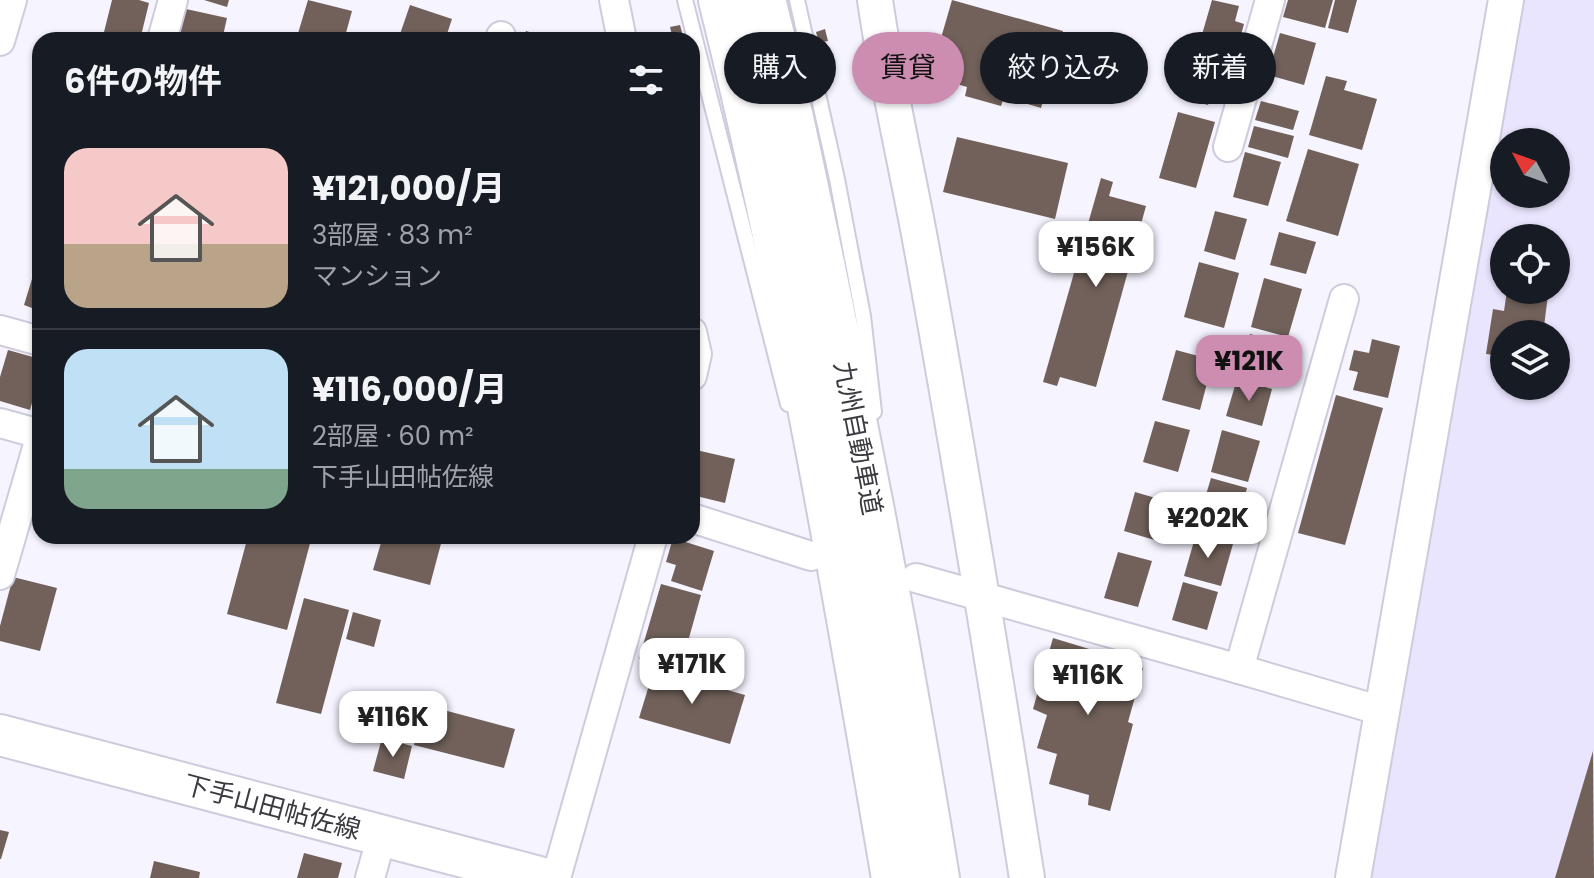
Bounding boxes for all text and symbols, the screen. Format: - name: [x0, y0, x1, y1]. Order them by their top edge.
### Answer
- chip: 購入: [724, 32, 836, 104]
- chip: 賃貸: [852, 32, 964, 104]
- chip: 絞り込み: [980, 32, 1148, 104]
- chip: 新着: [1164, 32, 1276, 104]
- text: 6件の物件: [64, 57, 222, 105]
- icon: filters: [624, 58, 668, 102]
- north arrow: [1490, 128, 1570, 208]
- map controls: [1490, 128, 1570, 400]
- text: ¥121,000/月: [312, 164, 505, 212]
- icon: home: [128, 180, 224, 276]
- text: 3部屋 · 83 m²: [312, 217, 473, 253]
- pin: ¥156K: [1040, 221, 1152, 289]
- button: locate: [1490, 224, 1570, 304]
- text: ¥156K: [1057, 229, 1135, 265]
- text: マンション: [312, 258, 442, 294]
- button: layers: [1490, 320, 1570, 400]
- pin: ¥121K: [1193, 335, 1305, 403]
- text: ¥121K: [1214, 343, 1284, 379]
- street label: 九州自動車道: [825, 358, 891, 518]
- text: ¥116,000/月: [312, 365, 508, 413]
- icon: home: [128, 381, 224, 477]
- text: 2部屋 · 60 m²: [312, 418, 474, 454]
- text: 下手山田帖佐線: [312, 459, 494, 495]
- pin: ¥202K: [1152, 492, 1264, 560]
- text: ¥202K: [1167, 500, 1249, 536]
- pin: ¥171K: [636, 638, 748, 706]
- text: ¥171K: [657, 646, 727, 682]
- pin: ¥116K: [1032, 649, 1144, 717]
- text: ¥116K: [1052, 657, 1124, 693]
- pin: ¥116K: [337, 691, 449, 759]
- text: ¥116K: [357, 699, 429, 735]
- street label: 下手山田帖佐線: [179, 766, 365, 848]

